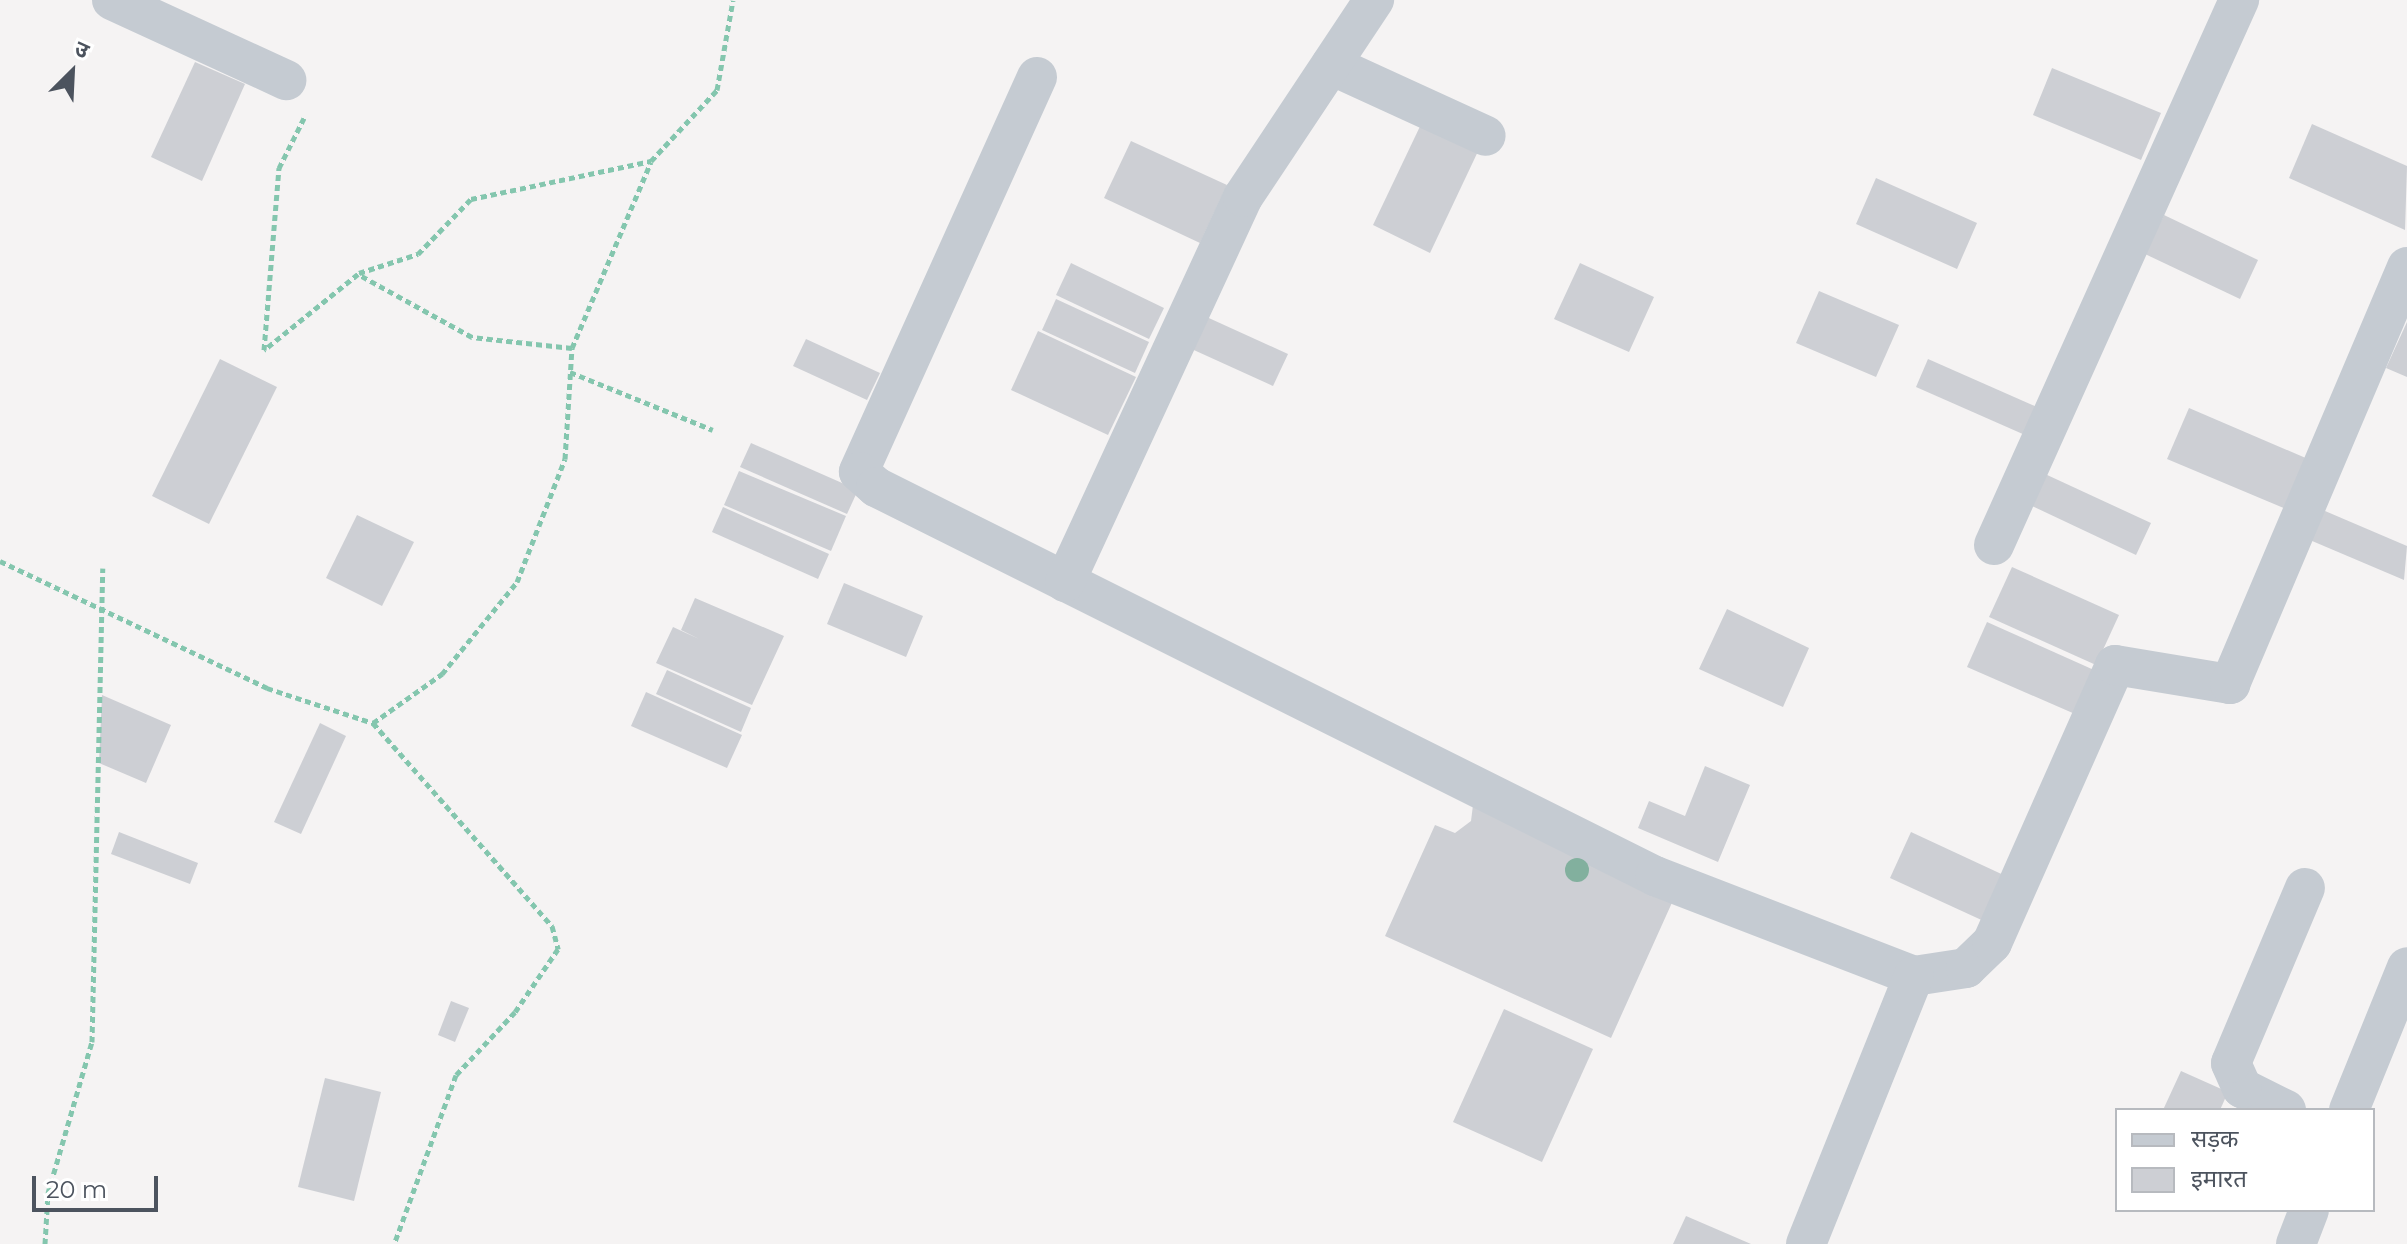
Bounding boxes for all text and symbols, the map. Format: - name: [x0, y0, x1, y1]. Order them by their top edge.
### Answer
- north arrow: [32, 32, 112, 112]
- text: उ: [71, 35, 93, 65]
- legend: [2115, 1108, 2375, 1212]
- text: सड़क: [2191, 1124, 2239, 1153]
- scale bar: [36, 1160, 162, 1210]
- text: इमारत: [2191, 1164, 2247, 1193]
- text: 20 m: [46, 1175, 107, 1204]

